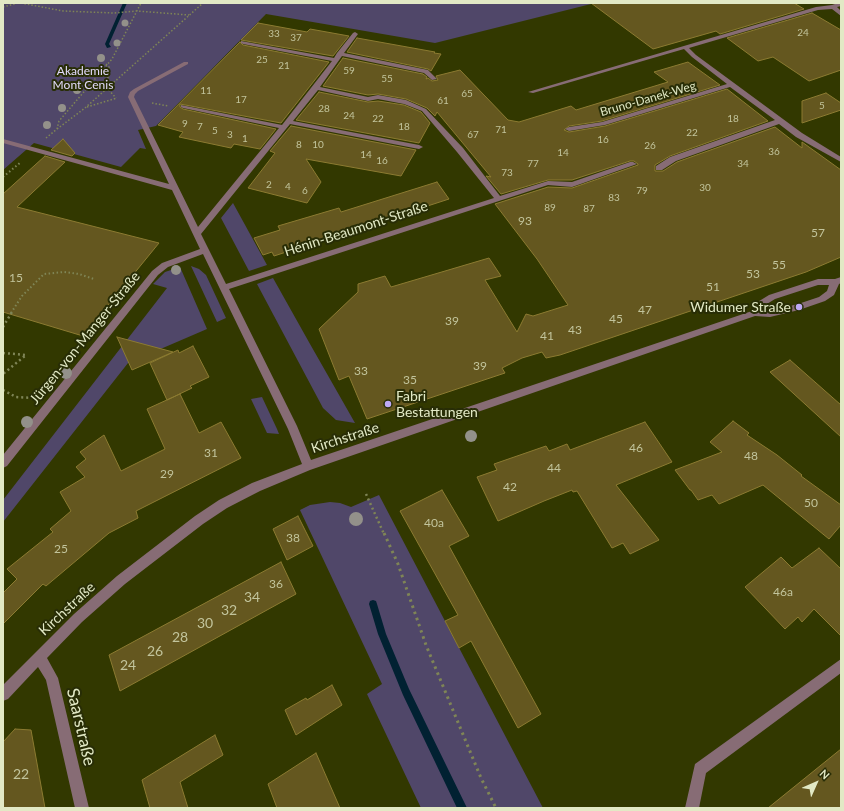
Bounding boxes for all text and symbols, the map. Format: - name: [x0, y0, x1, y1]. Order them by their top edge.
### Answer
- house number: 24: [797, 27, 809, 39]
- house number: 33: [268, 28, 280, 40]
- house number: 37: [290, 32, 302, 44]
- house number: 25: [256, 54, 268, 66]
- house number: 21: [278, 60, 290, 72]
- park label: Akademie Mont Cenis: [53, 64, 113, 92]
- house number: 59: [343, 65, 355, 77]
- house number: 55: [381, 73, 393, 85]
- street label: Bruno-Danek-Weg: [598, 78, 698, 120]
- house number: 11: [200, 85, 212, 97]
- house number: 65: [461, 88, 473, 100]
- house number: 17: [235, 94, 247, 106]
- house number: 61: [437, 95, 449, 107]
- house number: 5: [819, 100, 825, 112]
- house number: 28: [318, 103, 330, 115]
- house number: 24: [343, 110, 355, 122]
- house number: 22: [372, 113, 384, 125]
- house number: 18: [727, 113, 739, 125]
- house number: 9: [182, 118, 188, 130]
- house number: 7: [197, 121, 203, 133]
- house number: 18: [398, 121, 410, 133]
- house number: 71: [495, 124, 507, 136]
- house number: 5: [212, 125, 218, 137]
- house number: 22: [686, 127, 698, 139]
- house number: 3: [227, 129, 233, 141]
- house number: 67: [467, 129, 479, 141]
- house number: 1: [242, 133, 248, 145]
- house number: 16: [597, 134, 609, 146]
- house number: 8: [296, 139, 302, 151]
- house number: 10: [312, 139, 324, 151]
- house number: 26: [644, 140, 656, 152]
- house number: 36: [768, 146, 780, 158]
- house number: 14: [557, 147, 569, 159]
- house number: 14: [360, 149, 372, 161]
- house number: 16: [376, 155, 388, 167]
- house number: 77: [527, 158, 539, 170]
- house number: 34: [737, 158, 749, 170]
- house number: 73: [501, 167, 513, 179]
- house number: 2: [266, 179, 272, 191]
- house number: 4: [285, 181, 291, 193]
- house number: 30: [699, 182, 711, 194]
- house number: 6: [302, 185, 308, 197]
- house number: 79: [636, 185, 648, 197]
- house number: 83: [608, 192, 620, 204]
- street label: Hénin-Beaumont-Straße: [282, 198, 430, 260]
- house number: 89: [544, 202, 556, 214]
- house number: 87: [583, 203, 595, 215]
- house number: 93: [518, 214, 532, 228]
- house number: 57: [811, 226, 825, 240]
- house number: 55: [772, 258, 786, 272]
- house number: 53: [746, 267, 760, 281]
- street label: Jürgen-von-Manger-Straße: [26, 268, 144, 408]
- house number: 15: [9, 271, 23, 285]
- house number: 51: [706, 280, 720, 294]
- place label: Widumer Straße: [690, 299, 791, 315]
- marker: Widumer Straße: [794, 302, 804, 312]
- house number: 47: [638, 303, 652, 317]
- house number: 45: [609, 312, 623, 326]
- house number: 39: [445, 314, 459, 328]
- house number: 43: [568, 323, 582, 337]
- house number: 41: [540, 329, 554, 343]
- house number: 39: [473, 359, 487, 373]
- house number: 33: [354, 364, 368, 378]
- house number: 35: [403, 373, 417, 387]
- place label: Fabri Bestattungen: [396, 388, 478, 420]
- marker: Fabri Bestattungen: [383, 399, 393, 409]
- street label: Kirchstraße: [309, 419, 381, 457]
- house number: 46: [629, 441, 643, 455]
- house number: 31: [204, 446, 218, 460]
- house number: 48: [744, 449, 758, 463]
- house number: 44: [547, 461, 561, 475]
- house number: 29: [160, 467, 174, 481]
- house number: 42: [503, 480, 517, 494]
- house number: 50: [804, 496, 818, 510]
- house number: 40a: [424, 516, 444, 530]
- house number: 38: [286, 531, 300, 545]
- house number: 25: [54, 542, 68, 556]
- house number: 36: [269, 577, 283, 591]
- street label: Kirchstraße: [35, 579, 99, 639]
- house number: 46a: [773, 585, 793, 599]
- house number: 34: [244, 589, 260, 605]
- house number: 32: [221, 602, 237, 618]
- house number: 30: [197, 615, 213, 631]
- house number: 28: [172, 629, 188, 645]
- house number: 26: [147, 643, 163, 659]
- house number: 24: [120, 657, 136, 673]
- street label: Saarstraße: [62, 686, 100, 768]
- north arrow: [796, 763, 836, 803]
- house number: 22: [13, 766, 29, 782]
- text: N: [817, 767, 832, 782]

